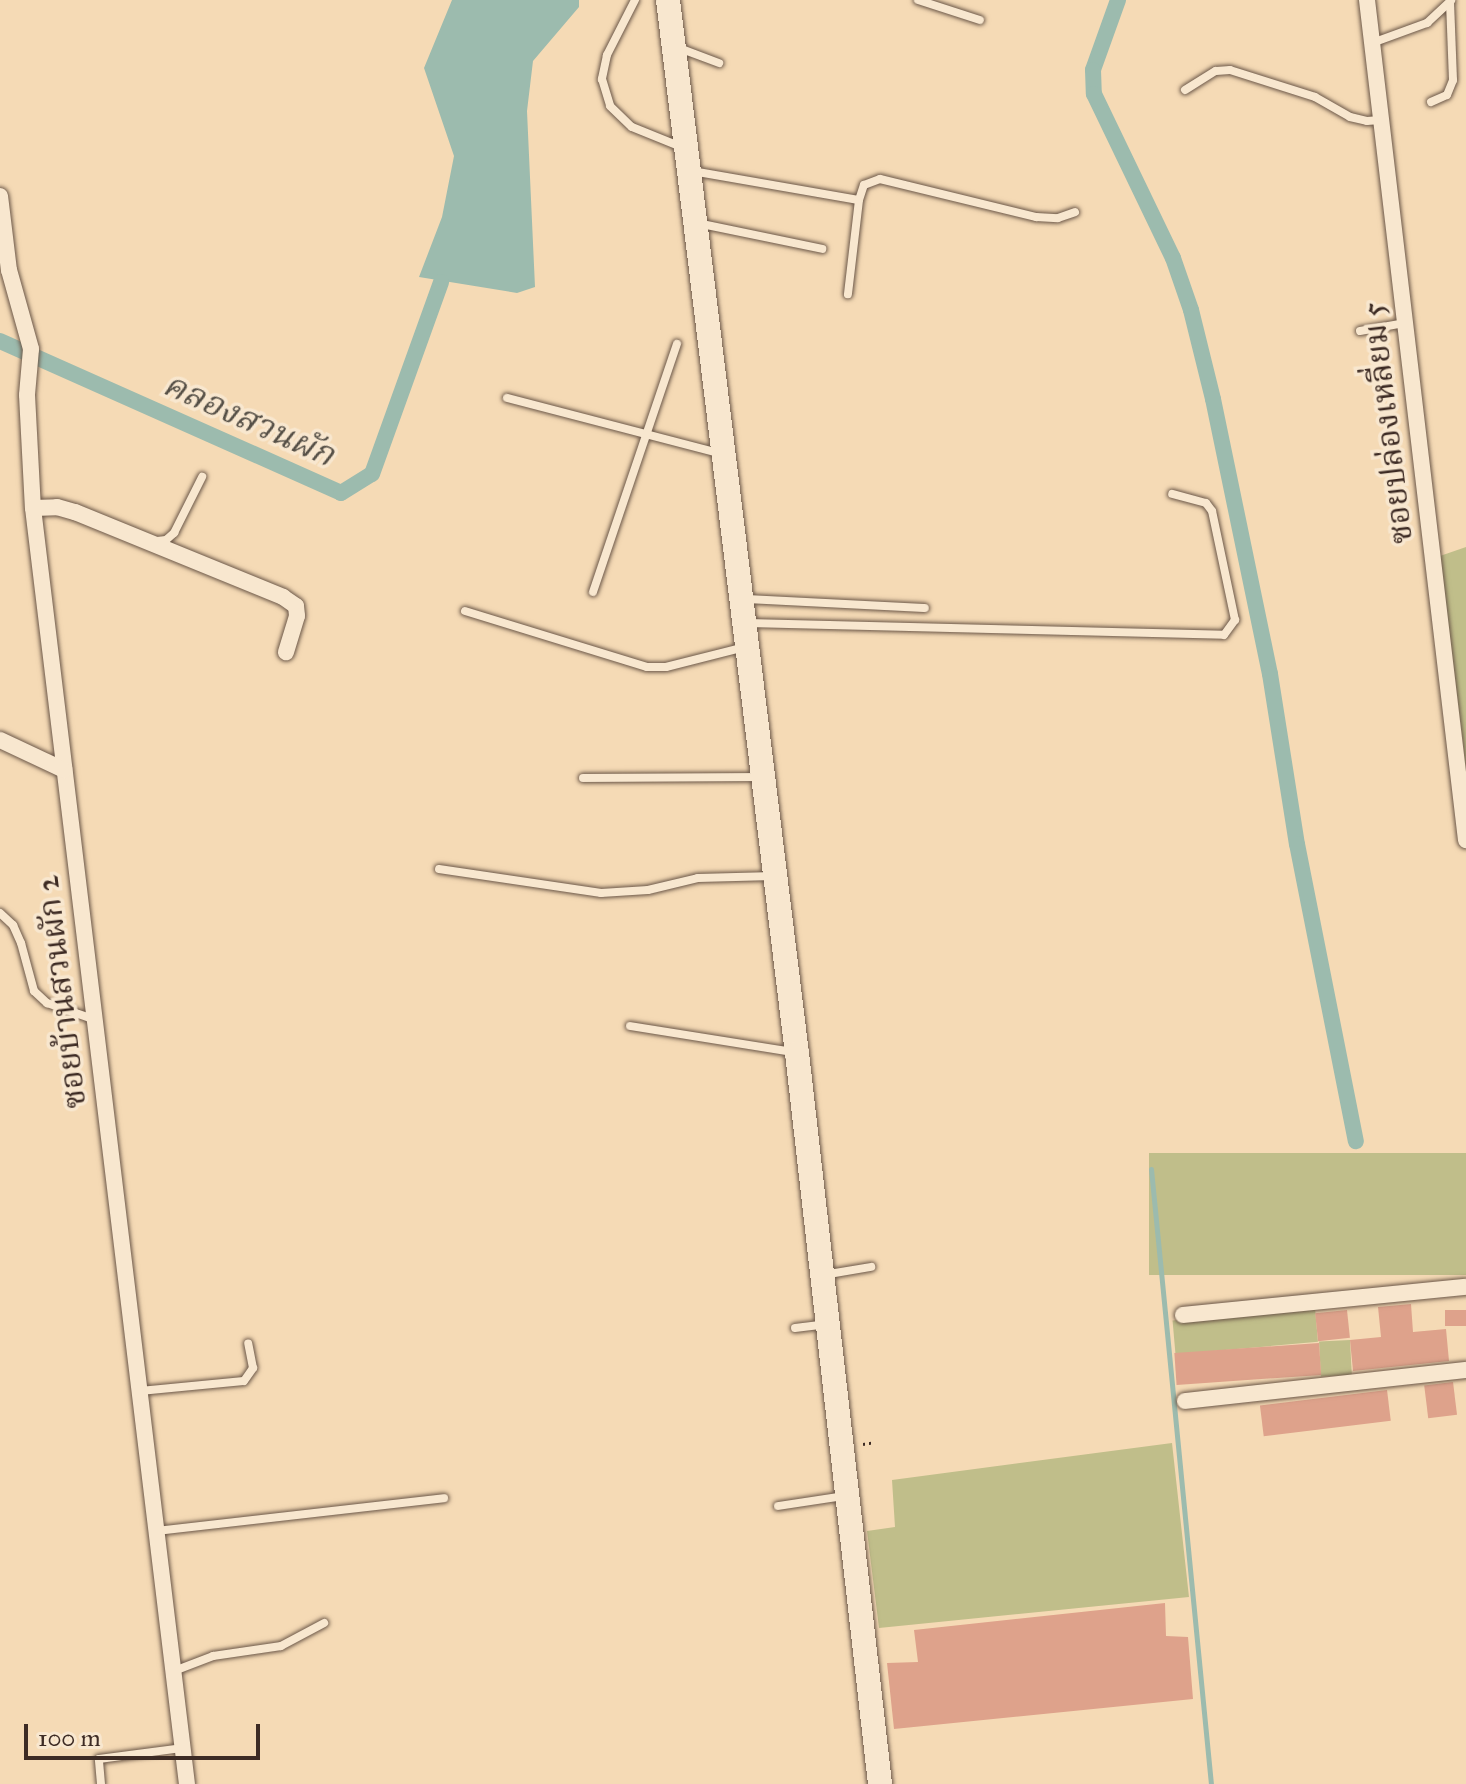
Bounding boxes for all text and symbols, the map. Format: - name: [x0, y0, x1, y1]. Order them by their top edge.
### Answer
- street label: ซอยปล่องเหลี่ยม 5: [1354, 300, 1422, 546]
- water label: คลองสวนผัก: [157, 363, 341, 475]
- street label: ซอยบ้านสวนผัก 2: [29, 873, 95, 1111]
- scale bar: [28, 1708, 264, 1758]
- text: 100 m: [38, 1723, 101, 1753]

